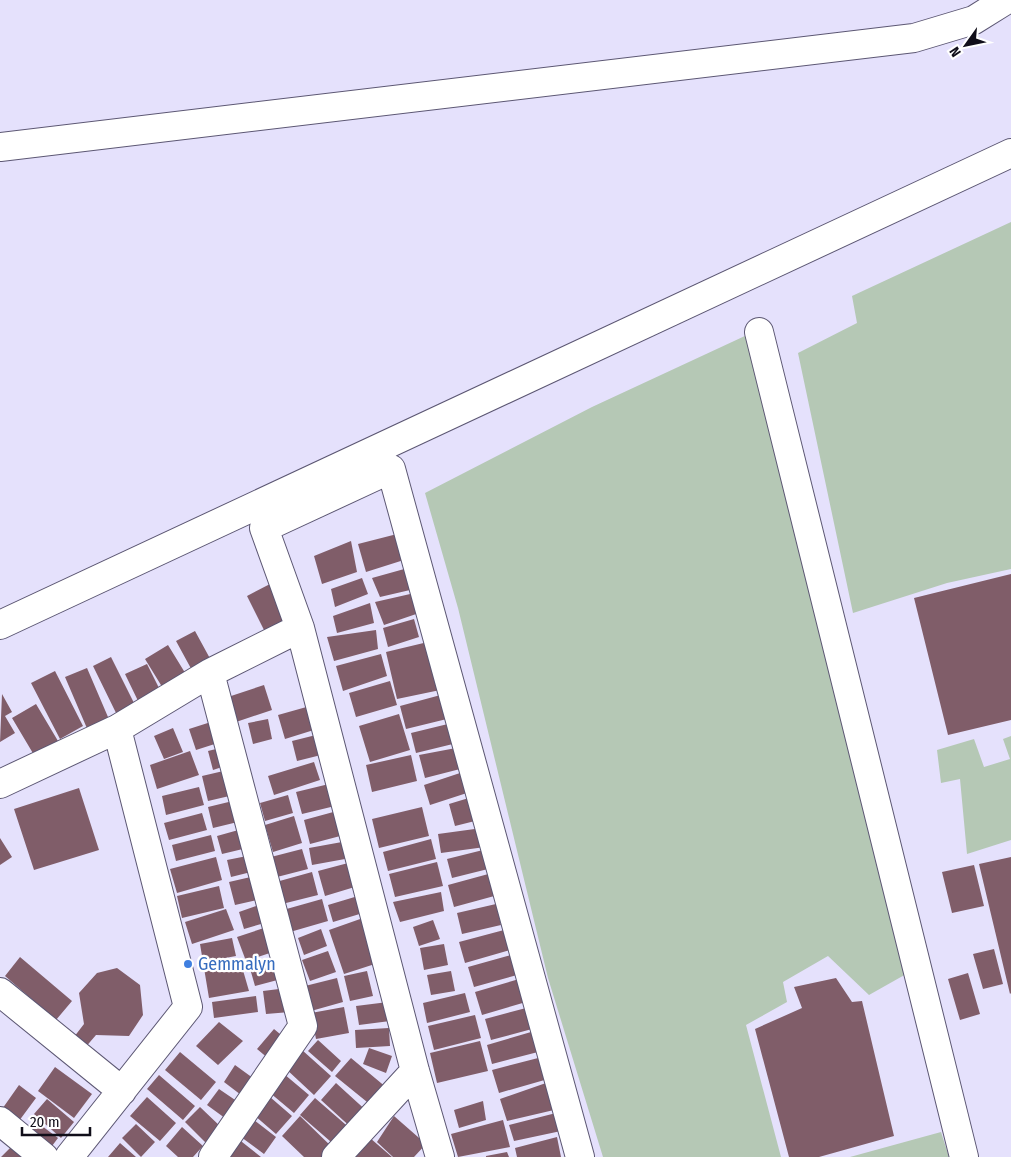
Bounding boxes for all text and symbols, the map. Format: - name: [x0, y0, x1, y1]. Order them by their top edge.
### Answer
- north arrow: [941, 20, 991, 70]
- text: N: [946, 44, 965, 60]
- place label: Gemmalyn: [198, 953, 276, 975]
- marker: Gemmalyn: [182, 958, 194, 970]
- scale bar: [22, 1104, 90, 1136]
- text: 20 m: [30, 1113, 60, 1131]

